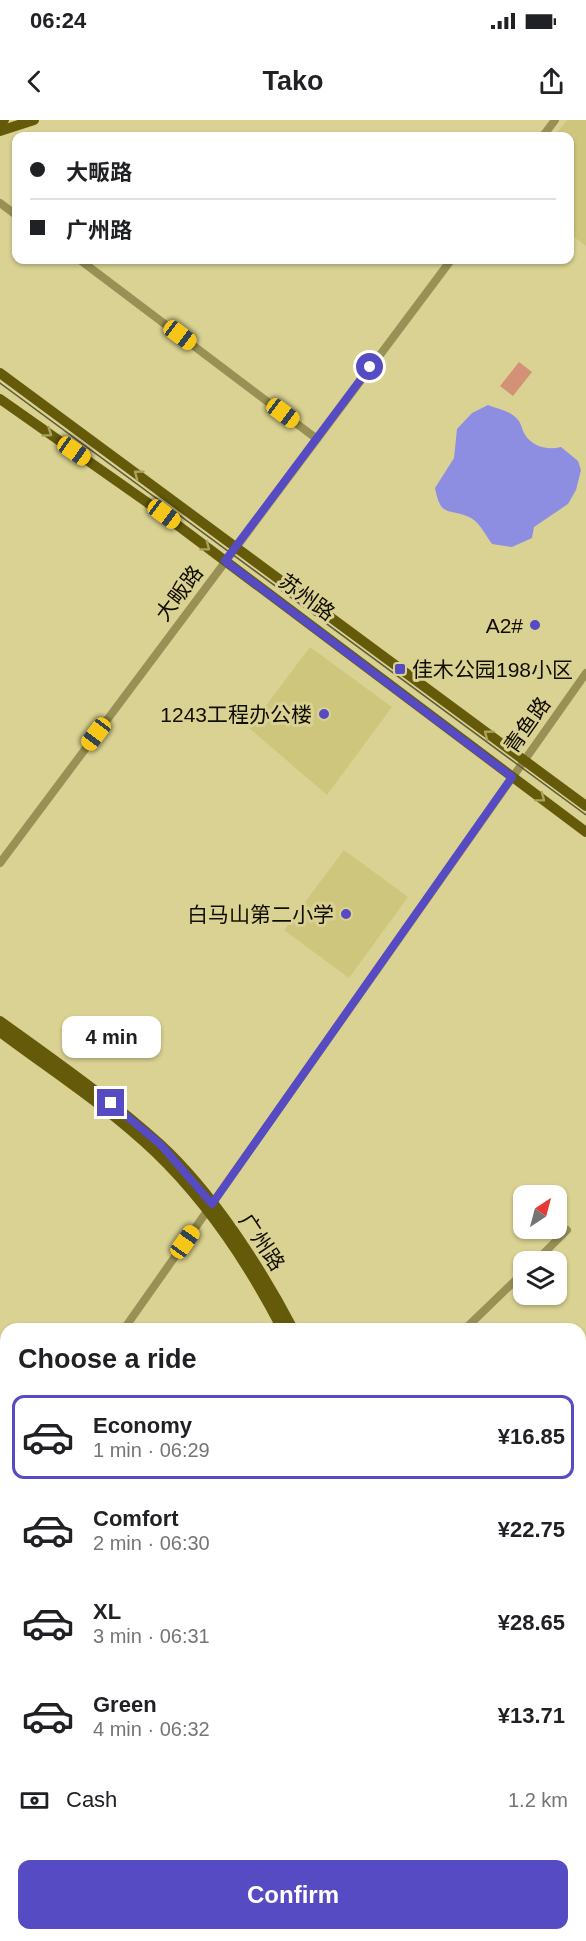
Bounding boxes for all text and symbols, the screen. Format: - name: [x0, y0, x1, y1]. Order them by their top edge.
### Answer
- text: 06:24: [30, 8, 86, 33]
- icon: back: [18, 65, 51, 98]
- icon: share: [535, 65, 568, 98]
- text: Tako: [262, 66, 324, 96]
- text: 大畈路: [66, 160, 132, 185]
- text: 广州路: [66, 218, 132, 243]
- car: [160, 317, 200, 353]
- route start: [356, 353, 383, 380]
- car: [263, 395, 303, 431]
- one-way arrow: [41, 426, 52, 437]
- car: [54, 433, 94, 469]
- one-way arrow: [134, 471, 145, 482]
- car: [144, 496, 184, 532]
- one-way arrow: [200, 539, 211, 550]
- street label: 大畈路: [151, 561, 207, 625]
- street label: 苏州路: [275, 569, 339, 625]
- place label: A2#: [486, 614, 523, 637]
- marker: A2#: [528, 618, 542, 632]
- place label: 佳木公园198小区: [412, 658, 573, 681]
- marker: 佳木公园198小区: [393, 662, 407, 676]
- street label: 青鱼路: [500, 693, 554, 757]
- place label: 1243工程办公楼: [160, 703, 312, 726]
- marker: 1243工程办公楼: [317, 707, 331, 721]
- car: [78, 714, 114, 754]
- one-way arrow: [483, 731, 494, 742]
- one-way arrow: [534, 790, 545, 801]
- place label: 白马山第二小学: [187, 903, 334, 926]
- marker: 白马山第二小学: [339, 907, 353, 921]
- callout: 4 min: [62, 1016, 160, 1058]
- text: 4 min: [85, 1026, 138, 1048]
- route end: [97, 1089, 124, 1116]
- north arrow: [513, 1185, 567, 1239]
- map controls: [513, 1185, 567, 1305]
- street label: 广州路: [235, 1209, 289, 1275]
- car: [167, 1222, 203, 1262]
- button: layers: [513, 1251, 567, 1305]
- text: Choose a ride: [18, 1344, 197, 1374]
- icon: car: [21, 1410, 75, 1464]
- text: Economy: [93, 1413, 192, 1438]
- text: ¥16.85: [498, 1424, 565, 1449]
- text: 1 min · 06:29: [93, 1439, 210, 1461]
- icon: car: [21, 1503, 75, 1557]
- text: Comfort: [93, 1506, 179, 1531]
- text: ¥22.75: [498, 1517, 565, 1542]
- text: 2 min · 06:30: [93, 1532, 210, 1554]
- icon: car: [21, 1596, 75, 1650]
- text: XL: [93, 1599, 121, 1624]
- text: ¥28.65: [498, 1610, 565, 1635]
- text: 3 min · 06:31: [93, 1625, 210, 1647]
- icon: car: [21, 1689, 75, 1743]
- text: Green: [93, 1692, 157, 1717]
- text: ¥13.71: [498, 1703, 565, 1728]
- text: 4 min · 06:32: [93, 1718, 210, 1740]
- icon: cash: [18, 1784, 51, 1817]
- text: Cash: [66, 1787, 117, 1812]
- text: 1.2 km: [508, 1789, 568, 1811]
- button: Confirm: [18, 1860, 568, 1929]

